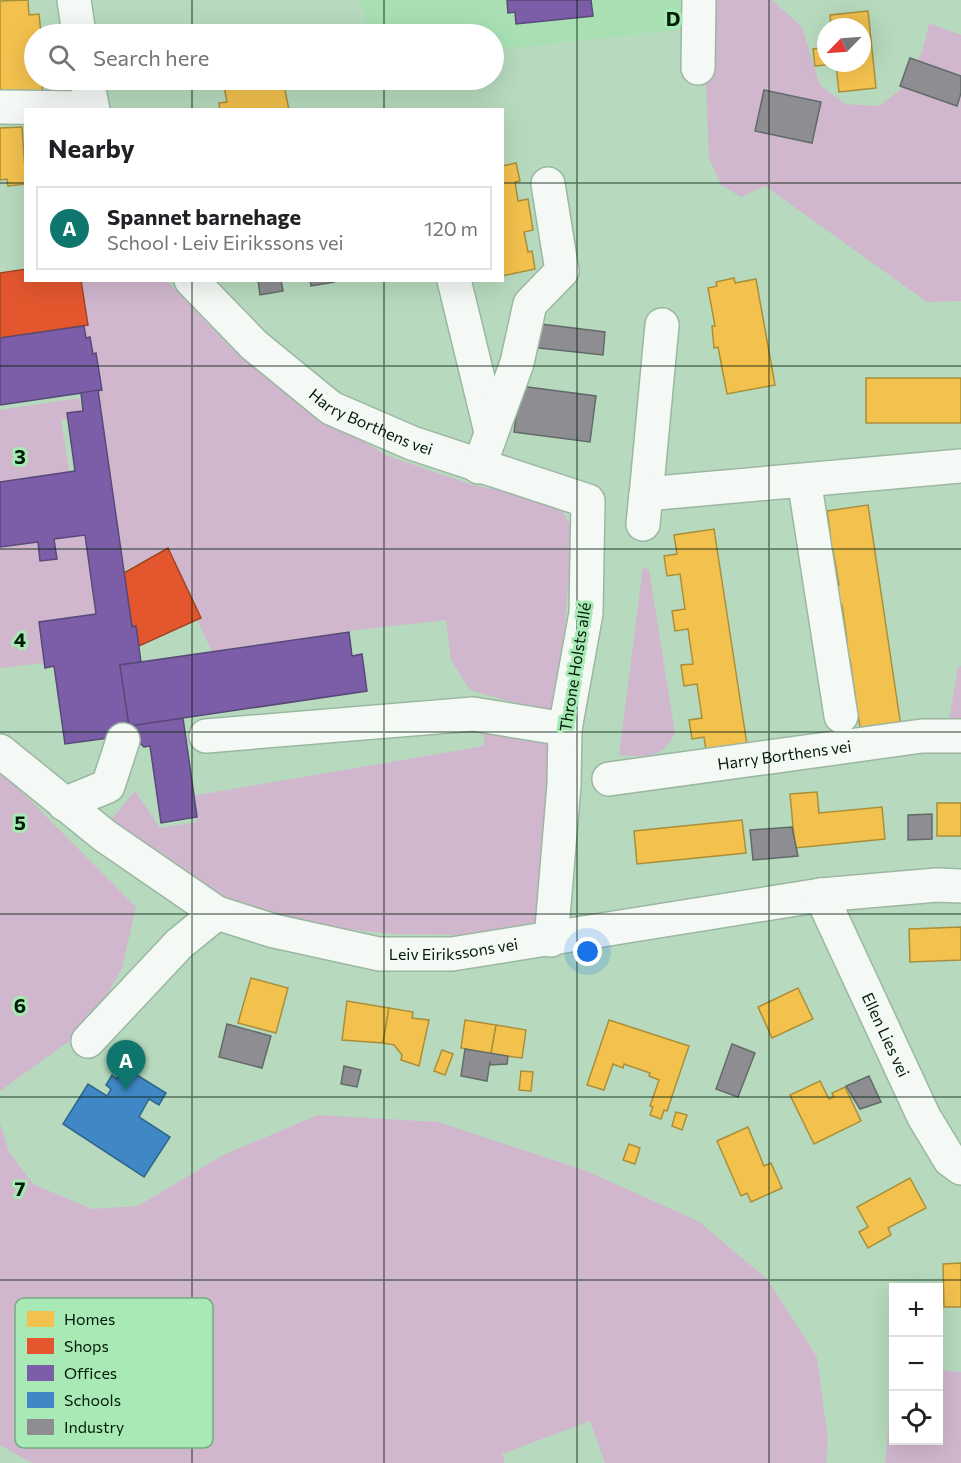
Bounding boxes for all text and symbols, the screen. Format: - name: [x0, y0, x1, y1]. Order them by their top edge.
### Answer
- text: D: [666, 6, 680, 30]
- north arrow: [817, 18, 871, 72]
- search box: [24, 24, 504, 90]
- icon: search: [45, 41, 78, 74]
- text: Search here: [93, 44, 209, 71]
- text: Nearby: [48, 132, 135, 163]
- text: Spannet barnehage: [107, 203, 301, 230]
- text: A: [62, 216, 77, 240]
- text: 120 m: [424, 216, 478, 240]
- text: School · Leiv Eirikssons vei: [107, 230, 344, 254]
- street label: Harry Borthens vei: [306, 384, 435, 458]
- text: 3: [14, 444, 26, 468]
- street label: Throne Holsts allé: [555, 601, 594, 733]
- text: 4: [14, 627, 26, 651]
- street label: Harry Borthens vei: [716, 736, 852, 773]
- text: 5: [14, 810, 26, 834]
- street label: Leiv Eirikssons vei: [389, 934, 519, 963]
- your location: [573, 937, 602, 966]
- street label: Ellen Lies vei: [859, 989, 914, 1080]
- text: 6: [14, 993, 26, 1017]
- pin: A: [106, 1040, 146, 1090]
- text: 7: [15, 1176, 26, 1200]
- map controls: [889, 1283, 943, 1445]
- button: +: [889, 1283, 943, 1337]
- legend: [15, 1298, 213, 1448]
- text: Homes: [64, 1309, 115, 1328]
- text: Shops: [64, 1336, 109, 1355]
- button: −: [889, 1337, 943, 1391]
- text: Offices: [64, 1363, 117, 1382]
- text: Schools: [64, 1390, 121, 1409]
- button: locate: [889, 1391, 943, 1445]
- text: Industry: [64, 1417, 124, 1436]

